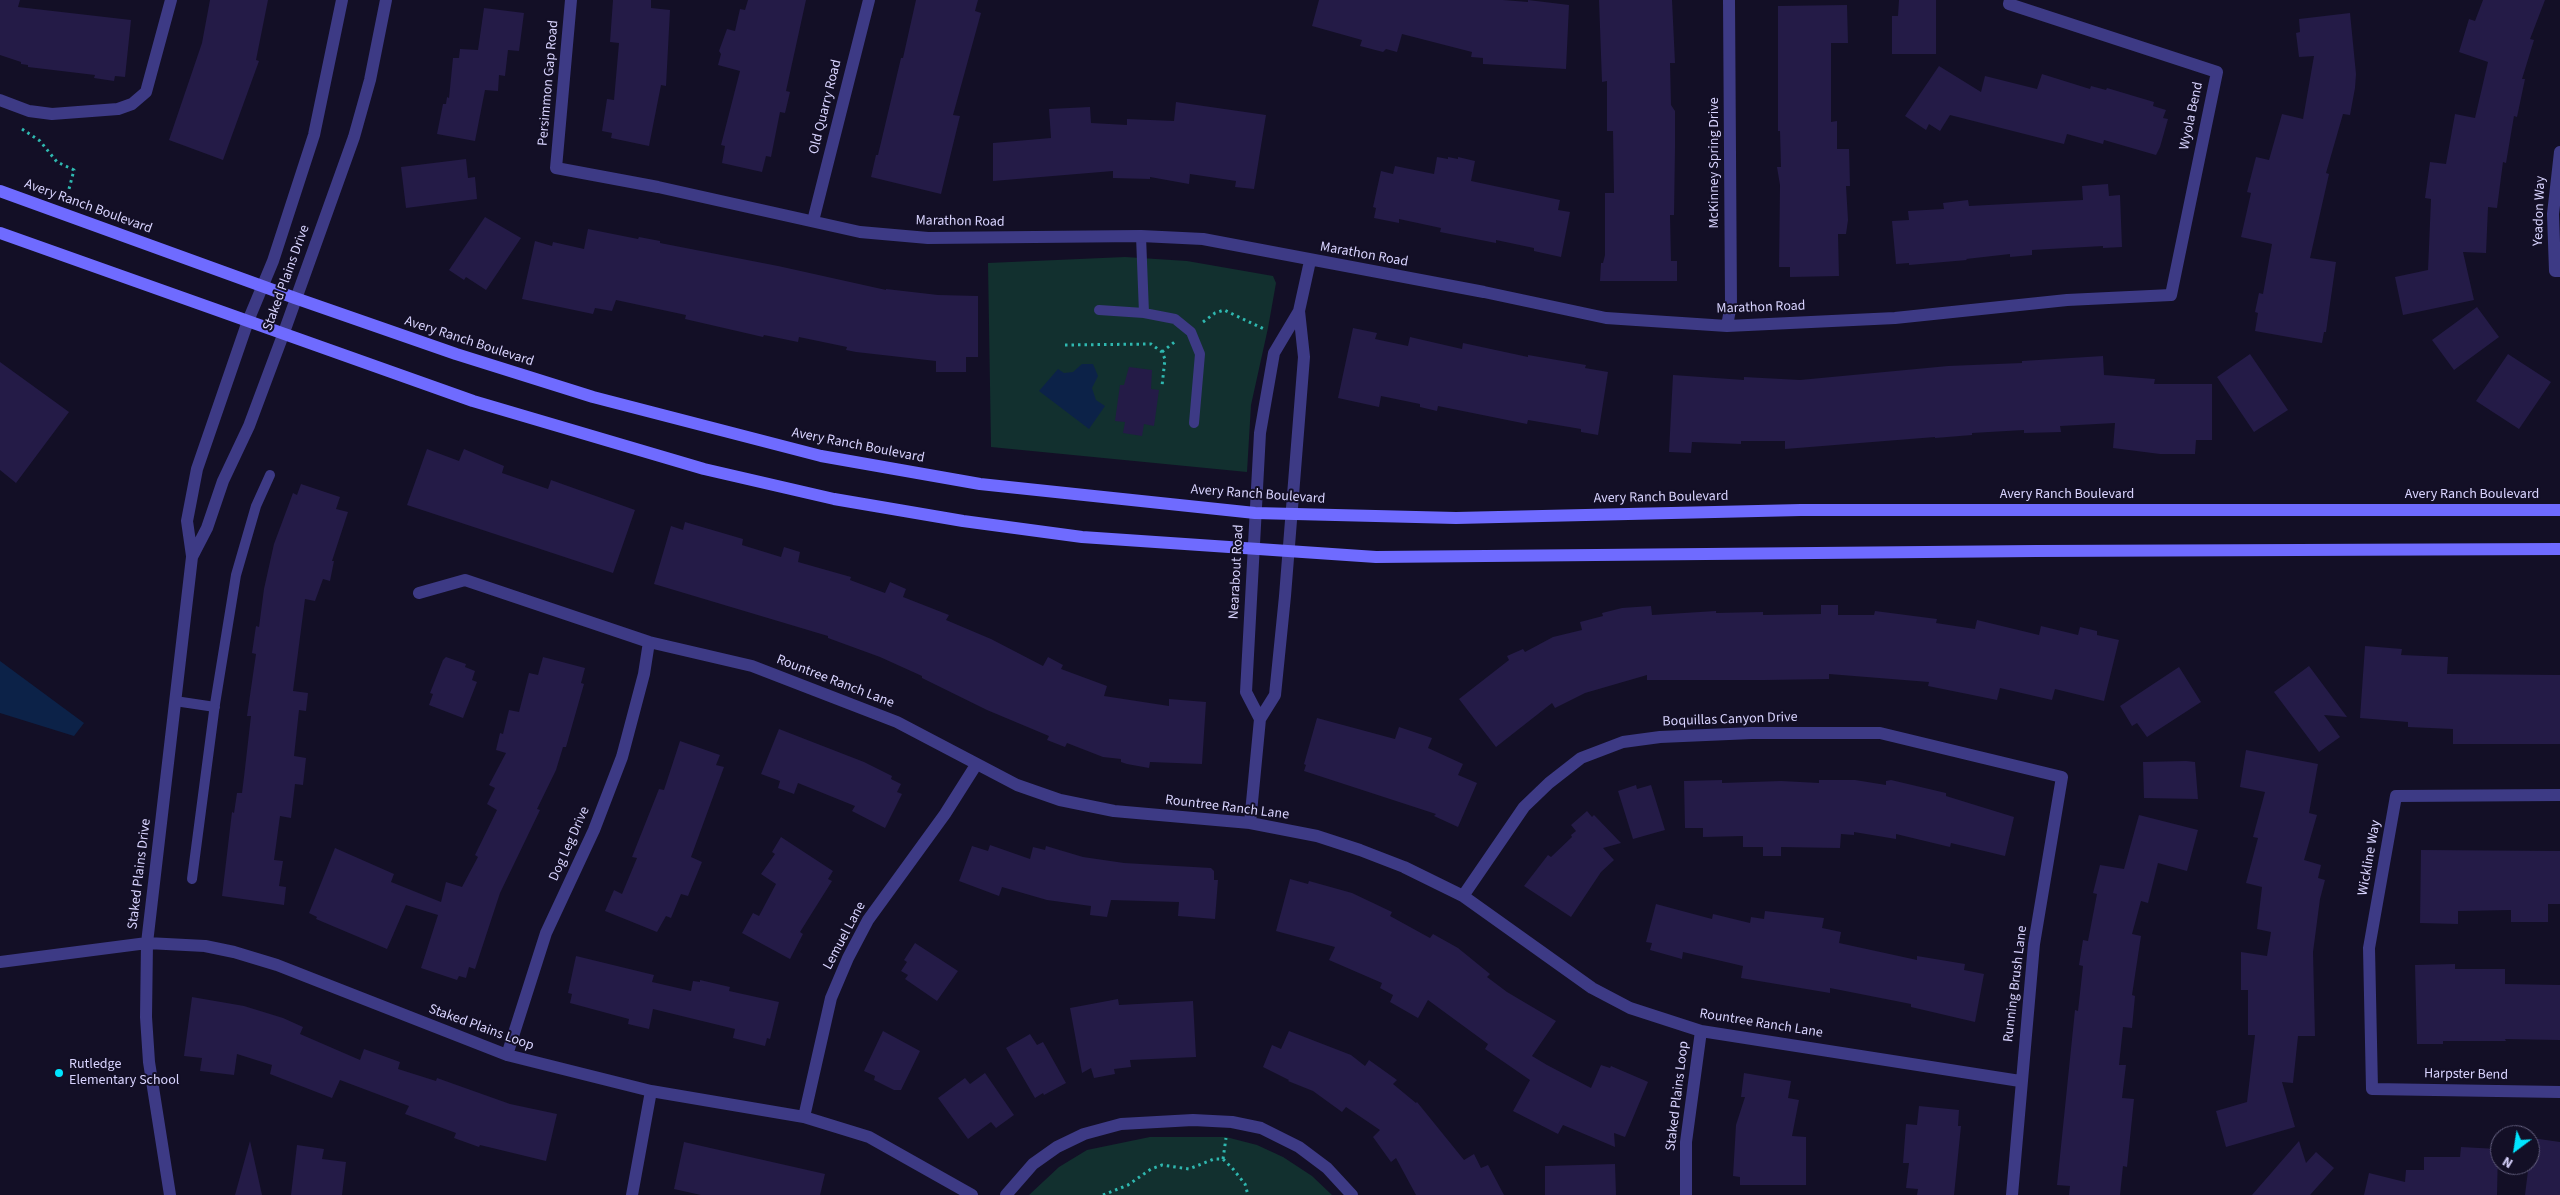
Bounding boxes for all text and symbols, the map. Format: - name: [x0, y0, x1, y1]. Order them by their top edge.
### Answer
- street label: Persimmon Gap Road: [535, 19, 563, 147]
- street label: Old Quarry Road: [806, 58, 846, 156]
- street label: Wyola Bend: [2177, 80, 2207, 152]
- street label: McKinney Spring Drive: [1707, 97, 1723, 229]
- street label: Avery Ranch Boulevard: [22, 176, 154, 238]
- street label: Yeadon Way: [2530, 176, 2550, 246]
- street label: Marathon Road: [915, 213, 1005, 231]
- street label: Staked Plains Drive: [260, 223, 314, 333]
- street label: Marathon Road: [1319, 239, 1409, 271]
- street label: Marathon Road: [1716, 298, 1806, 318]
- street label: Avery Ranch Boulevard: [402, 313, 536, 371]
- street label: Avery Ranch Boulevard: [790, 425, 926, 467]
- street label: Avery Ranch Boulevard: [1190, 482, 1326, 508]
- street label: Avery Ranch Boulevard: [2000, 487, 2134, 503]
- street label: Avery Ranch Boulevard: [2405, 487, 2539, 503]
- street label: Avery Ranch Boulevard: [1593, 488, 1729, 508]
- street label: Nearabout Road: [1226, 524, 1248, 620]
- street label: Rountree Ranch Lane: [774, 652, 896, 712]
- street label: Boquillas Canyon Drive: [1662, 709, 1798, 731]
- street label: Rountree Ranch Lane: [1164, 792, 1290, 824]
- street label: Dog Leg Drive: [546, 804, 594, 884]
- street label: Staked Plains Drive: [125, 818, 155, 930]
- street label: Wickline Way: [2355, 819, 2385, 897]
- street label: Lemuel Lane: [820, 899, 870, 973]
- street label: Running Brush Lane: [2001, 925, 2031, 1043]
- street label: Staked Plains Loop: [426, 1001, 536, 1055]
- street label: Rountree Ranch Lane: [1698, 1006, 1824, 1042]
- street label: Staked Plains Loop: [1663, 1040, 1693, 1152]
- place label: Rutledge Elementary School: [69, 1057, 179, 1090]
- street label: Harpster Bend: [2424, 1066, 2508, 1084]
- marker: Rutledge Elementary School: [53, 1067, 65, 1079]
- north arrow: [2490, 1125, 2540, 1175]
- text: N: [2499, 1151, 2517, 1173]

